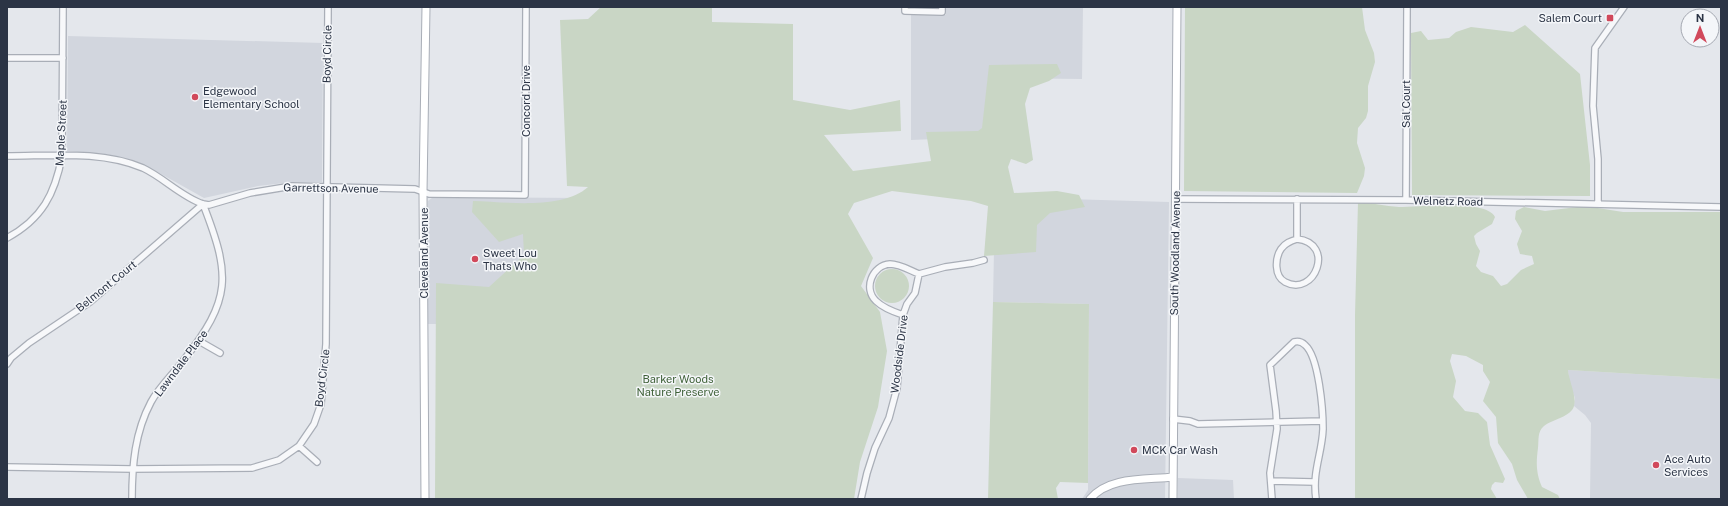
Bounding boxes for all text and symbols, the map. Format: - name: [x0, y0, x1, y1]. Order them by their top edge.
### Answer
- north arrow: [1680, 8, 1720, 48]
- place label: Salem Court: [1538, 12, 1602, 24]
- text: N: [1696, 12, 1704, 24]
- marker: Salem Court: [1605, 13, 1615, 23]
- street label: Boyd Circle: [320, 25, 334, 83]
- street label: Concord Drive: [520, 65, 532, 137]
- street label: Sal Court: [1400, 80, 1412, 128]
- place label: Edgewood Elementary School: [203, 85, 300, 110]
- marker: Edgewood Elementary School: [190, 92, 200, 102]
- street label: Maple Street: [53, 100, 69, 166]
- street label: Garrettson Avenue: [283, 181, 379, 195]
- street label: South Woodland Avenue: [1168, 191, 1182, 315]
- street label: Welnetz Road: [1413, 194, 1483, 208]
- street label: Cleveland Avenue: [418, 207, 430, 299]
- place label: Sweet Lou Thats Who: [483, 247, 537, 272]
- marker: Sweet Lou Thats Who: [470, 254, 480, 264]
- street label: Belmont Court: [73, 258, 139, 314]
- street label: Woodside Drive: [888, 314, 910, 394]
- street label: Lawndale Place: [152, 327, 210, 399]
- street label: Boyd Circle: [312, 348, 332, 408]
- park label: Barker Woods Nature Preserve: [636, 373, 720, 398]
- place label: MCK Car Wash: [1142, 444, 1218, 456]
- marker: MCK Car Wash: [1129, 445, 1139, 455]
- place label: Ace Auto Services: [1664, 453, 1711, 478]
- marker: Ace Auto Services: [1651, 460, 1661, 470]

